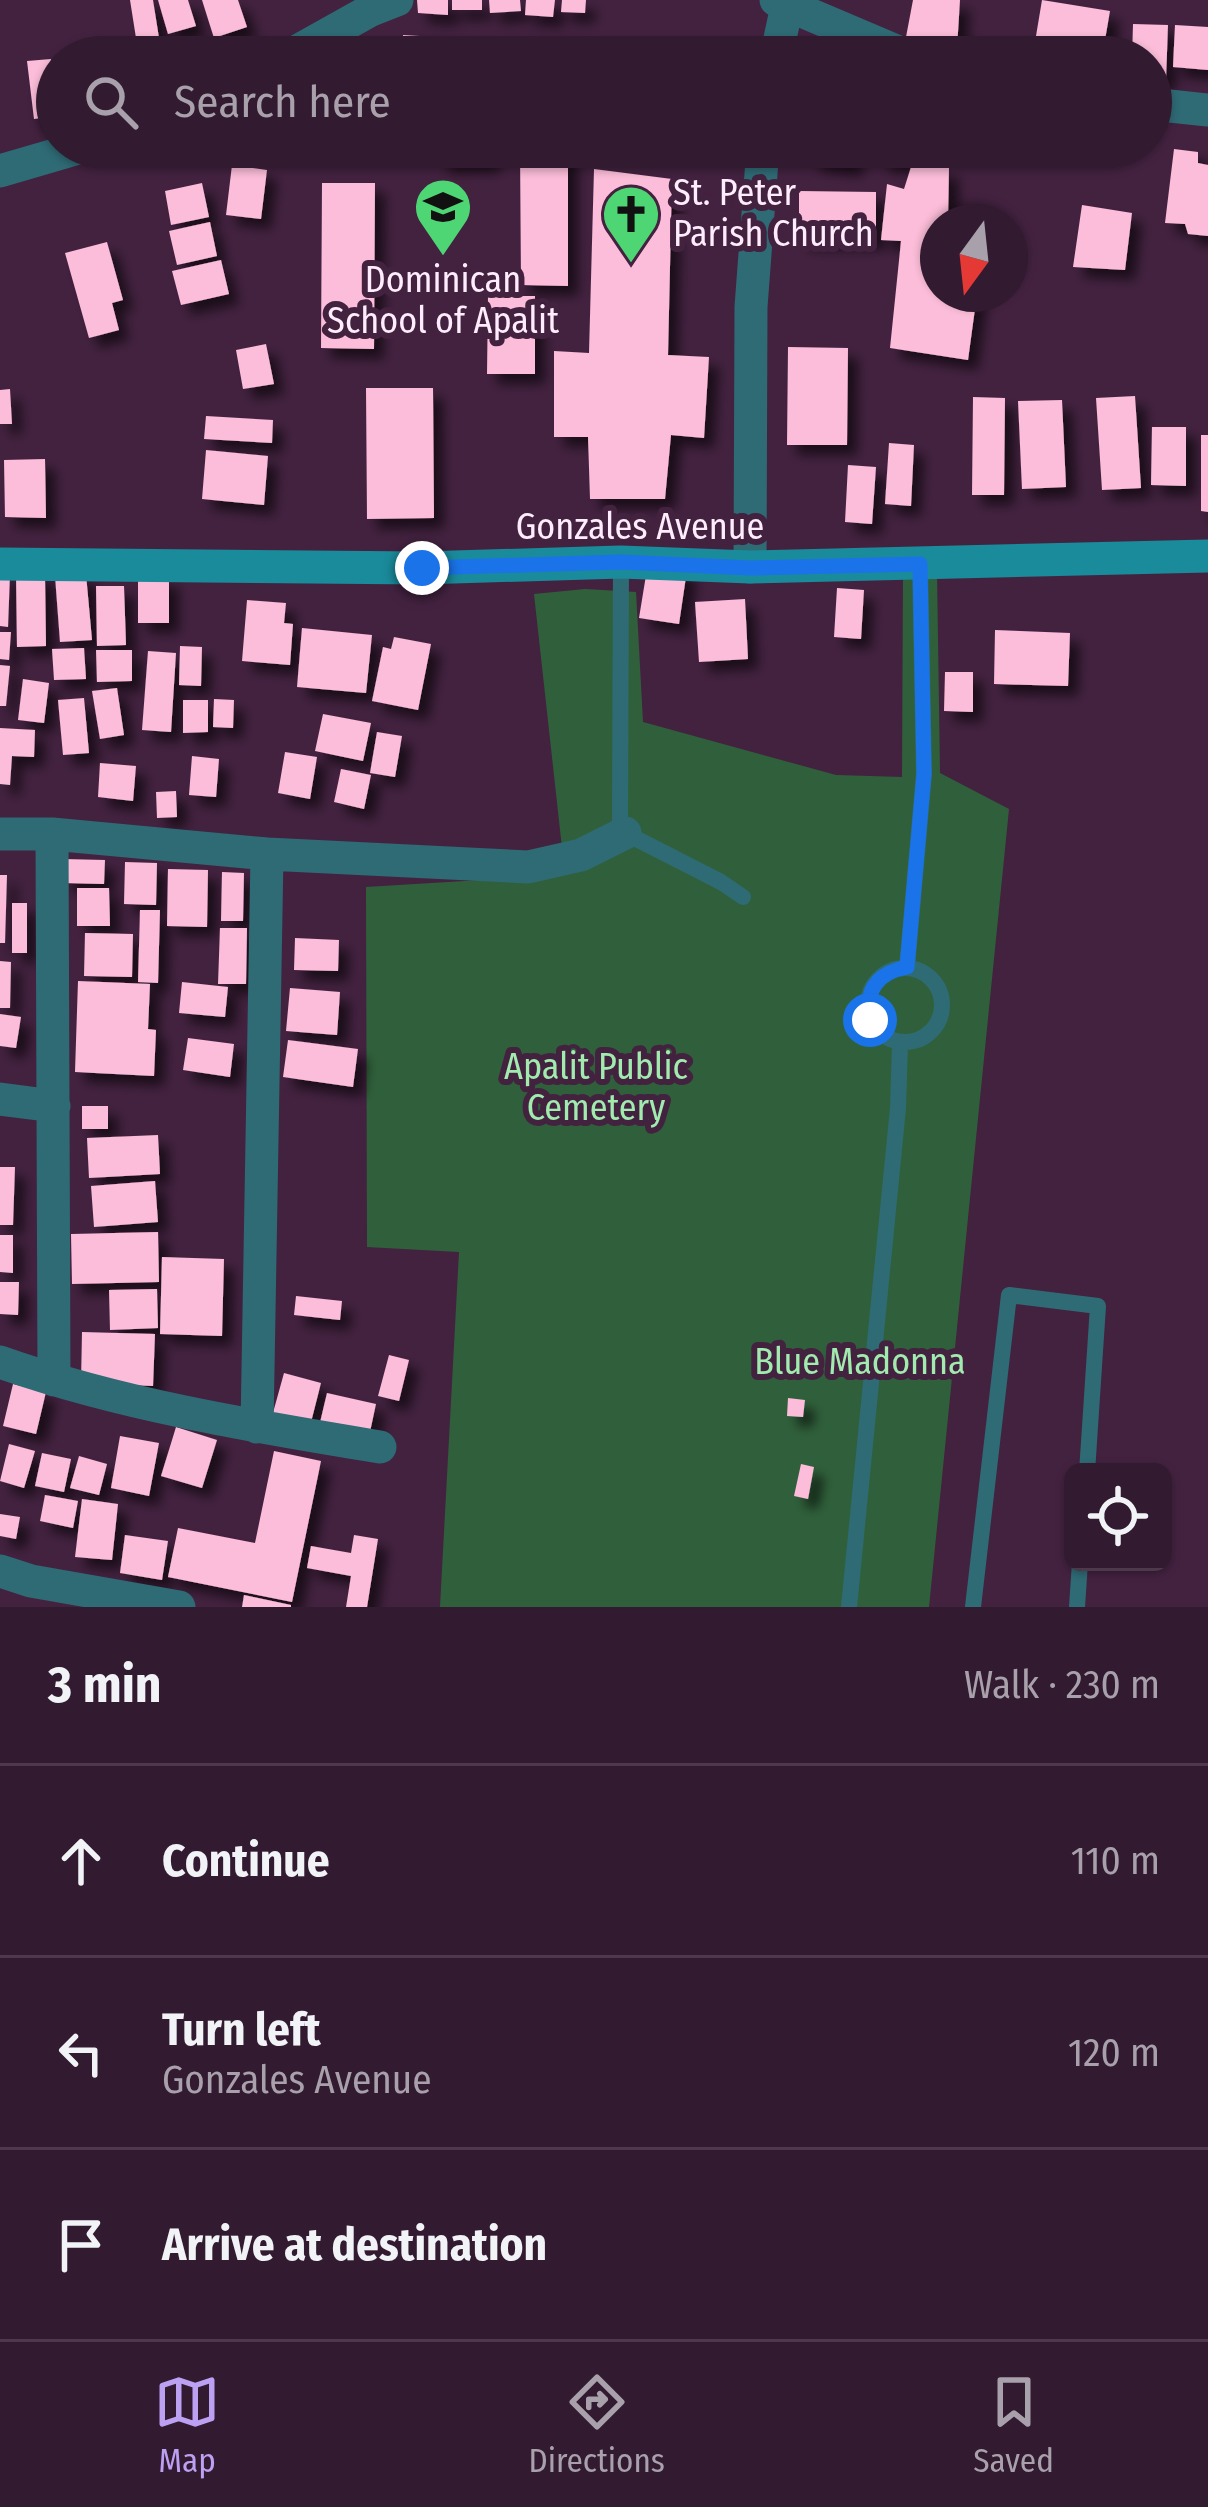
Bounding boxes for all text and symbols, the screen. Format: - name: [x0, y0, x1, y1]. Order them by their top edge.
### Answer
- search box: [36, 36, 1172, 168]
- icon: search: [78, 69, 144, 135]
- text: Search here: [174, 75, 391, 129]
- place label: St. Peter Parish Church: [673, 171, 874, 256]
- school or university icon: Dominican School of Apalit: [412, 176, 474, 258]
- church icon: St. Peter Parish Church: [600, 183, 662, 265]
- north arrow: [920, 204, 1028, 312]
- place label: Dominican School of Apalit: [327, 258, 559, 343]
- street label: Gonzales Avenue: [516, 505, 764, 549]
- route end: [395, 541, 449, 595]
- route start: [843, 993, 897, 1047]
- park label: Apalit Public Cemetery: [504, 1045, 688, 1130]
- park label: Blue Madonna: [754, 1340, 966, 1384]
- map controls: [1064, 1463, 1172, 1571]
- button: locate: [1064, 1463, 1172, 1571]
- text: 3 min: [48, 1654, 162, 1716]
- text: Walk · 230 m: [964, 1662, 1160, 1708]
- icon: ahead: [48, 1828, 114, 1894]
- text: Continue: [162, 1834, 330, 1888]
- text: 110 m: [1071, 1838, 1160, 1884]
- text: Turn left: [162, 2003, 321, 2057]
- icon: left: [48, 2020, 114, 2086]
- text: 120 m: [1068, 2030, 1160, 2076]
- text: Gonzales Avenue: [162, 2057, 431, 2103]
- icon: arrive: [48, 2212, 114, 2278]
- text: Arrive at destination: [162, 2218, 547, 2272]
- tab: Map: [154, 2369, 220, 2481]
- tab: Directions: [528, 2369, 665, 2481]
- tab: Saved: [973, 2369, 1054, 2481]

